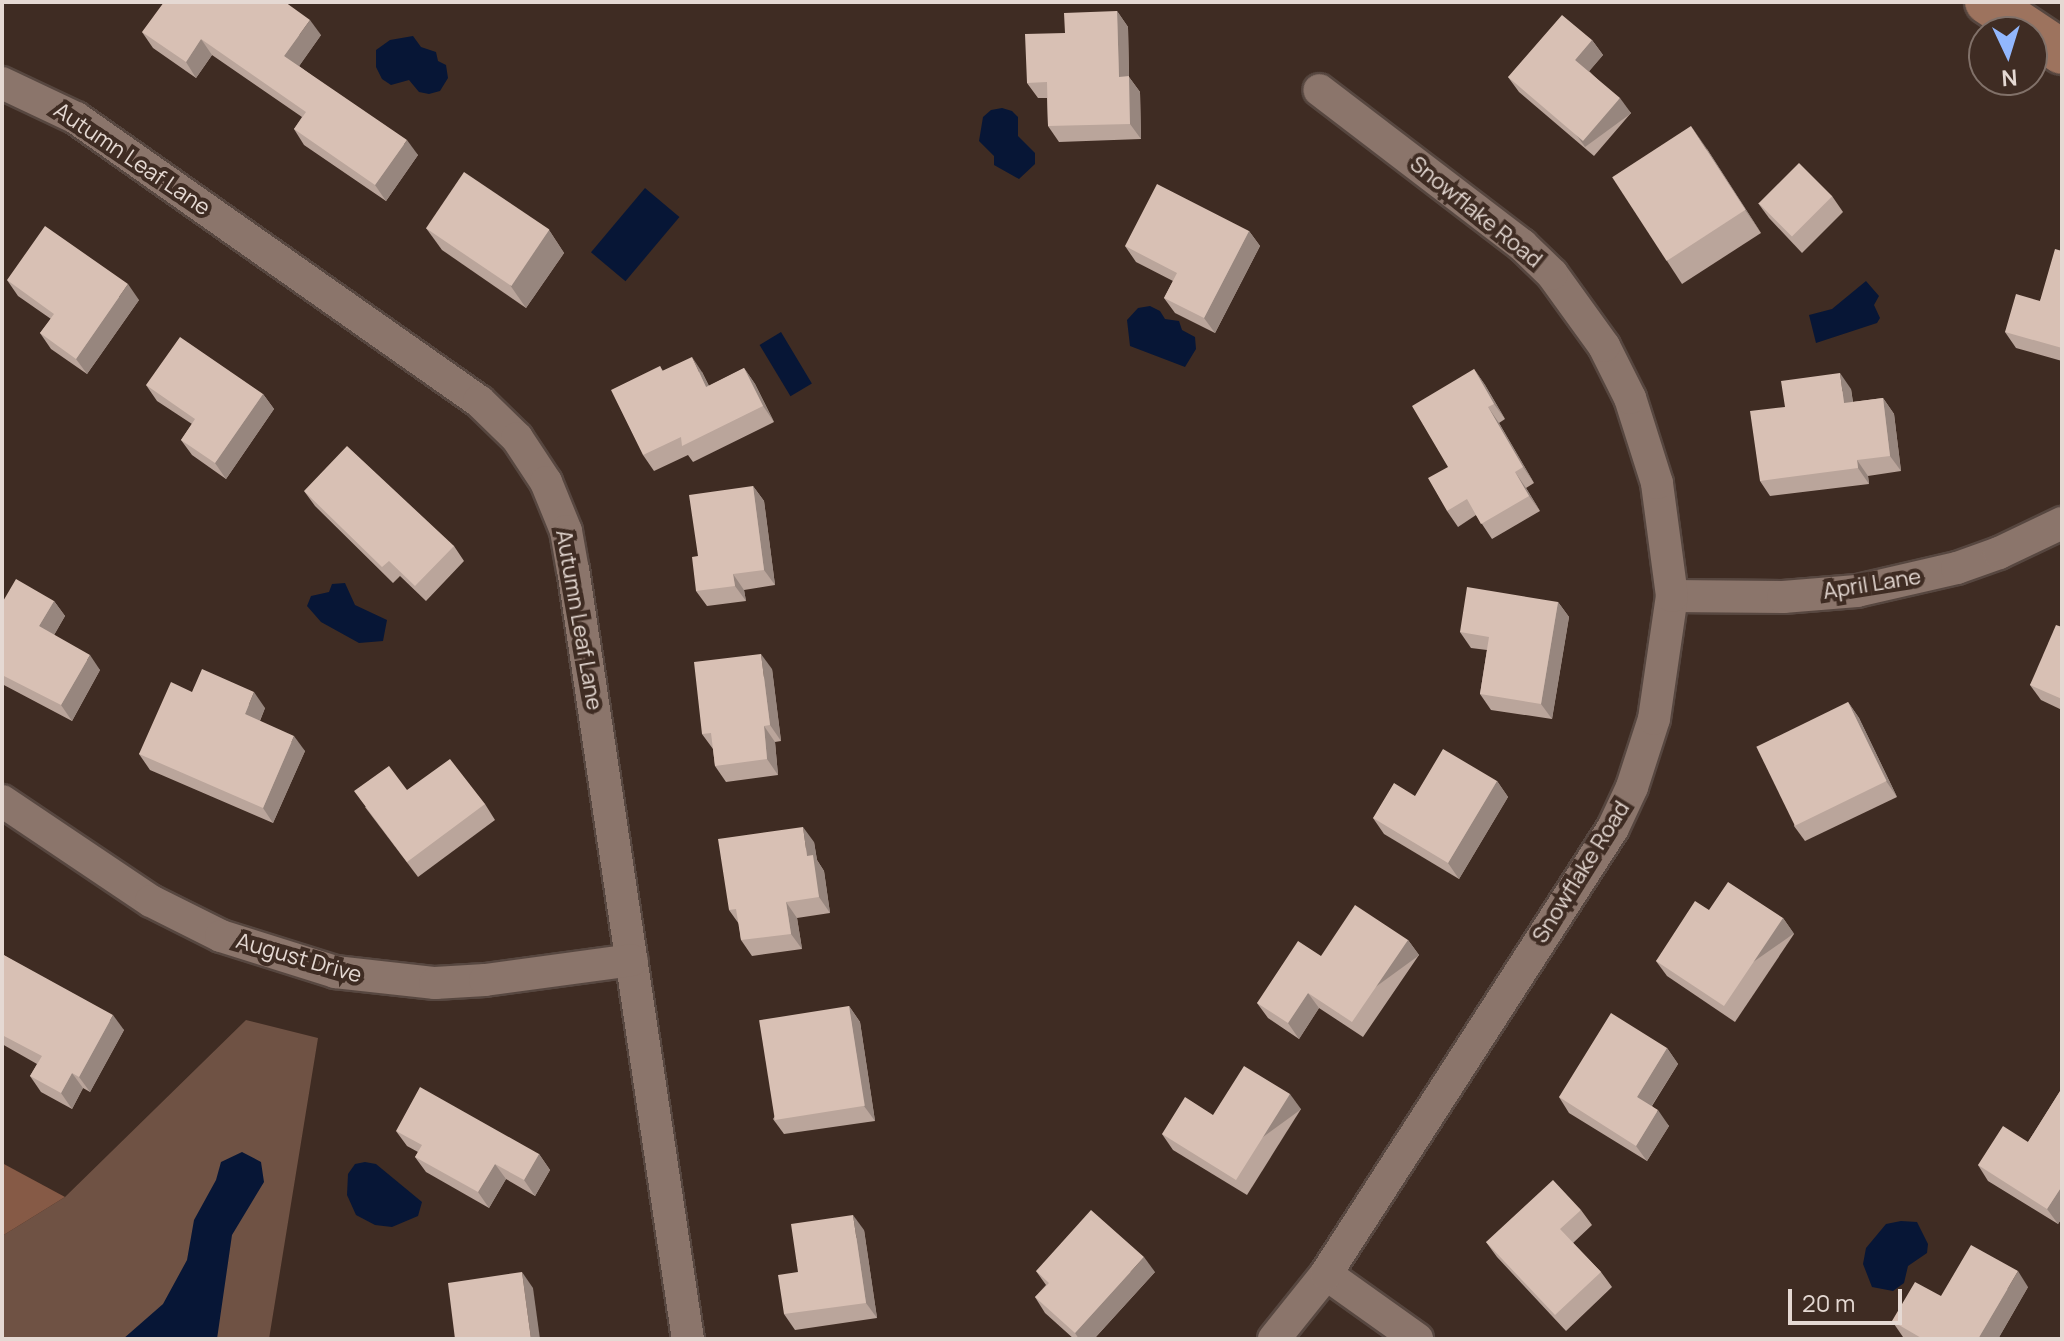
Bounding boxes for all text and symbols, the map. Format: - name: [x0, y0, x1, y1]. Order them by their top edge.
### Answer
- north arrow: [1968, 16, 2048, 96]
- text: N: [2001, 62, 2018, 93]
- street label: Autumn Leaf Lane: [49, 97, 215, 221]
- street label: Snowflake Road: [1405, 151, 1547, 273]
- street label: Autumn Leaf Lane: [550, 528, 608, 712]
- street label: April Lane: [1821, 563, 1923, 605]
- street label: Snowflake Road: [1527, 796, 1635, 948]
- street label: August Drive: [233, 927, 365, 989]
- scale bar: [1792, 1273, 1906, 1323]
- text: 20 m: [1802, 1286, 1855, 1319]

